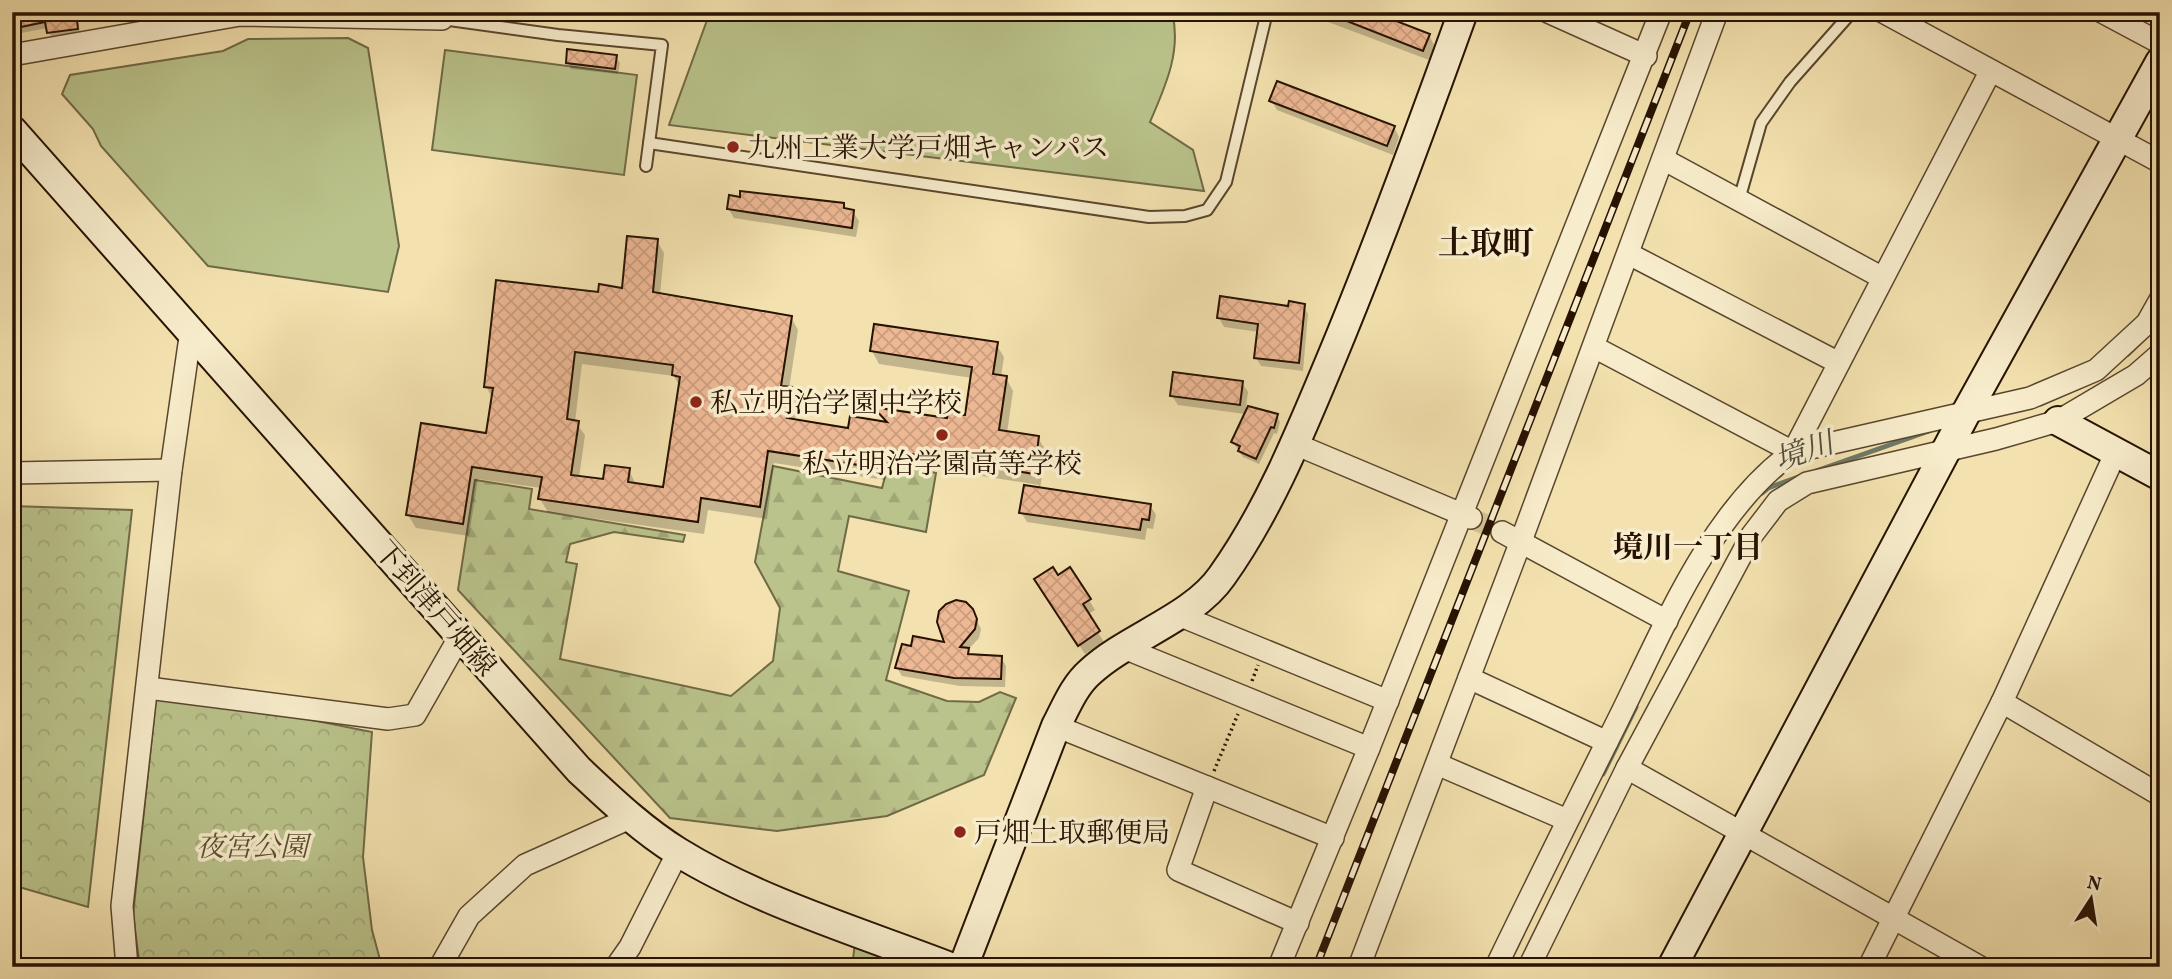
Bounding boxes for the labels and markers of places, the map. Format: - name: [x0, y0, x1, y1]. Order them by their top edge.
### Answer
- place label: 九州工業大学戸畑キャンパス: [747, 130, 1109, 169]
- marker: 九州工業大学戸畑キャンパス: [725, 139, 741, 155]
- place label: 私立明治学園中学校: [710, 385, 962, 424]
- marker: 私立明治学園中学校: [688, 394, 704, 410]
- marker: 私立明治学園高等学校: [934, 427, 950, 443]
- place label: 私立明治学園高等学校: [802, 446, 1082, 485]
- place label: 戸畑土取郵便局: [974, 815, 1170, 854]
- marker: 戸畑土取郵便局: [952, 824, 968, 840]

